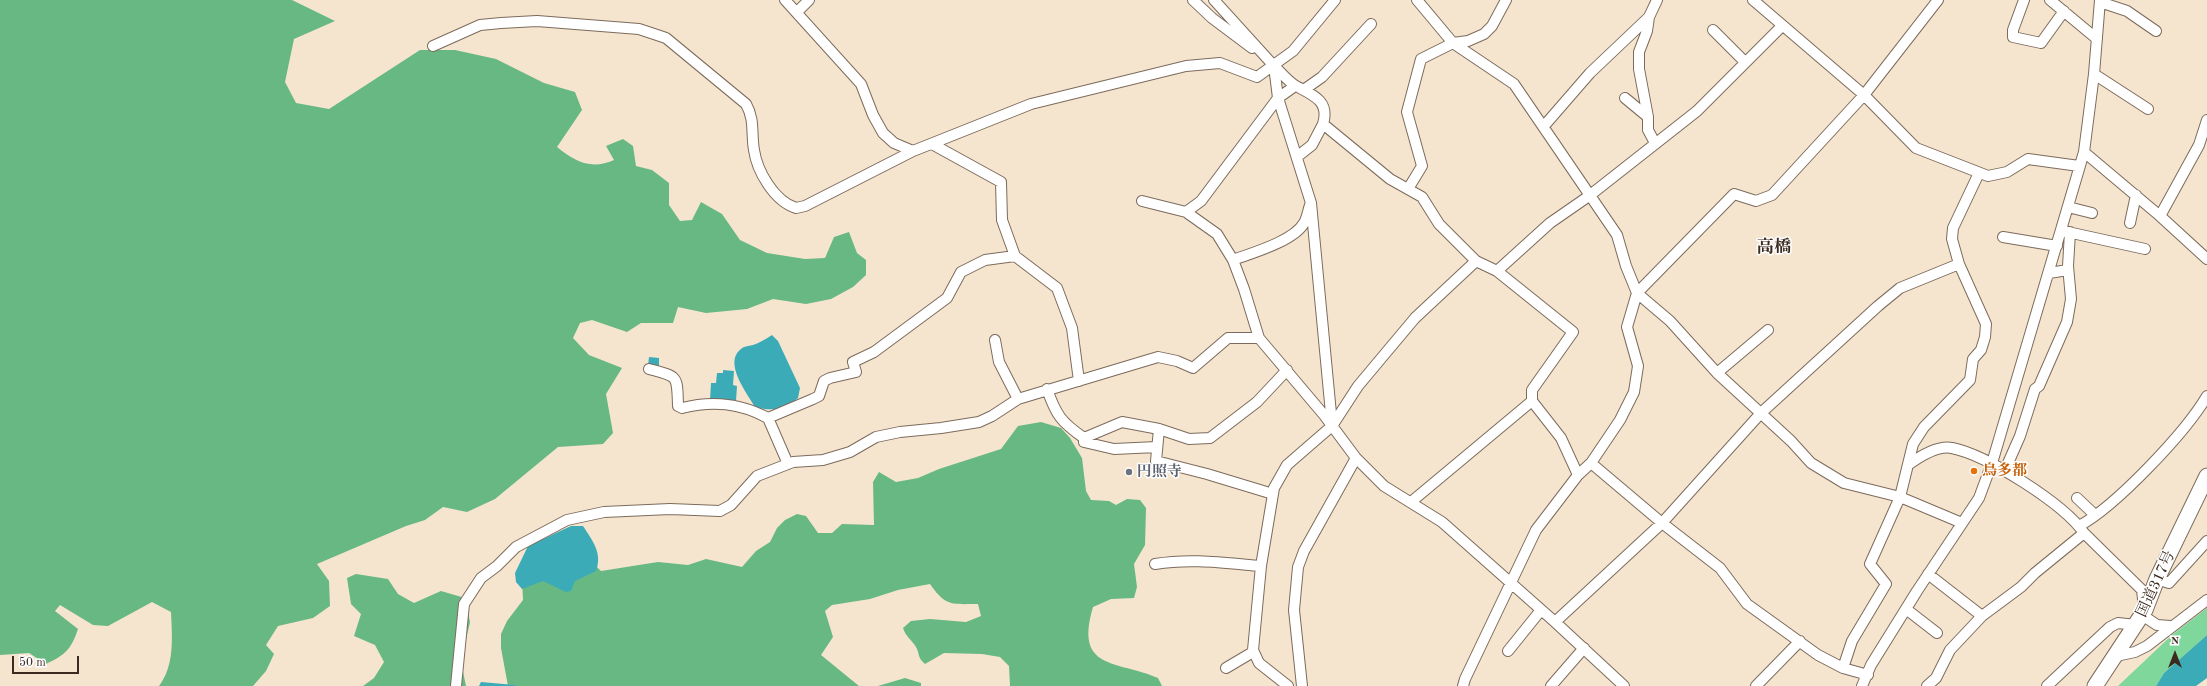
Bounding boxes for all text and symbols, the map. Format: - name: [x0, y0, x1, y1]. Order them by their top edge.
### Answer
- district label: 高橋: [1757, 238, 1791, 258]
- place label: 鳥多都: [1982, 462, 2027, 480]
- place label: 円照寺: [1137, 463, 1182, 481]
- marker: 鳥多都: [1969, 466, 1979, 476]
- marker: 円照寺: [1124, 467, 1134, 477]
- street label: 国道317号: [2133, 548, 2179, 620]
- north arrow: [2155, 634, 2195, 674]
- text: N: [2171, 636, 2179, 647]
- scale bar: [14, 648, 81, 674]
- text: 50 m: [19, 657, 46, 669]

